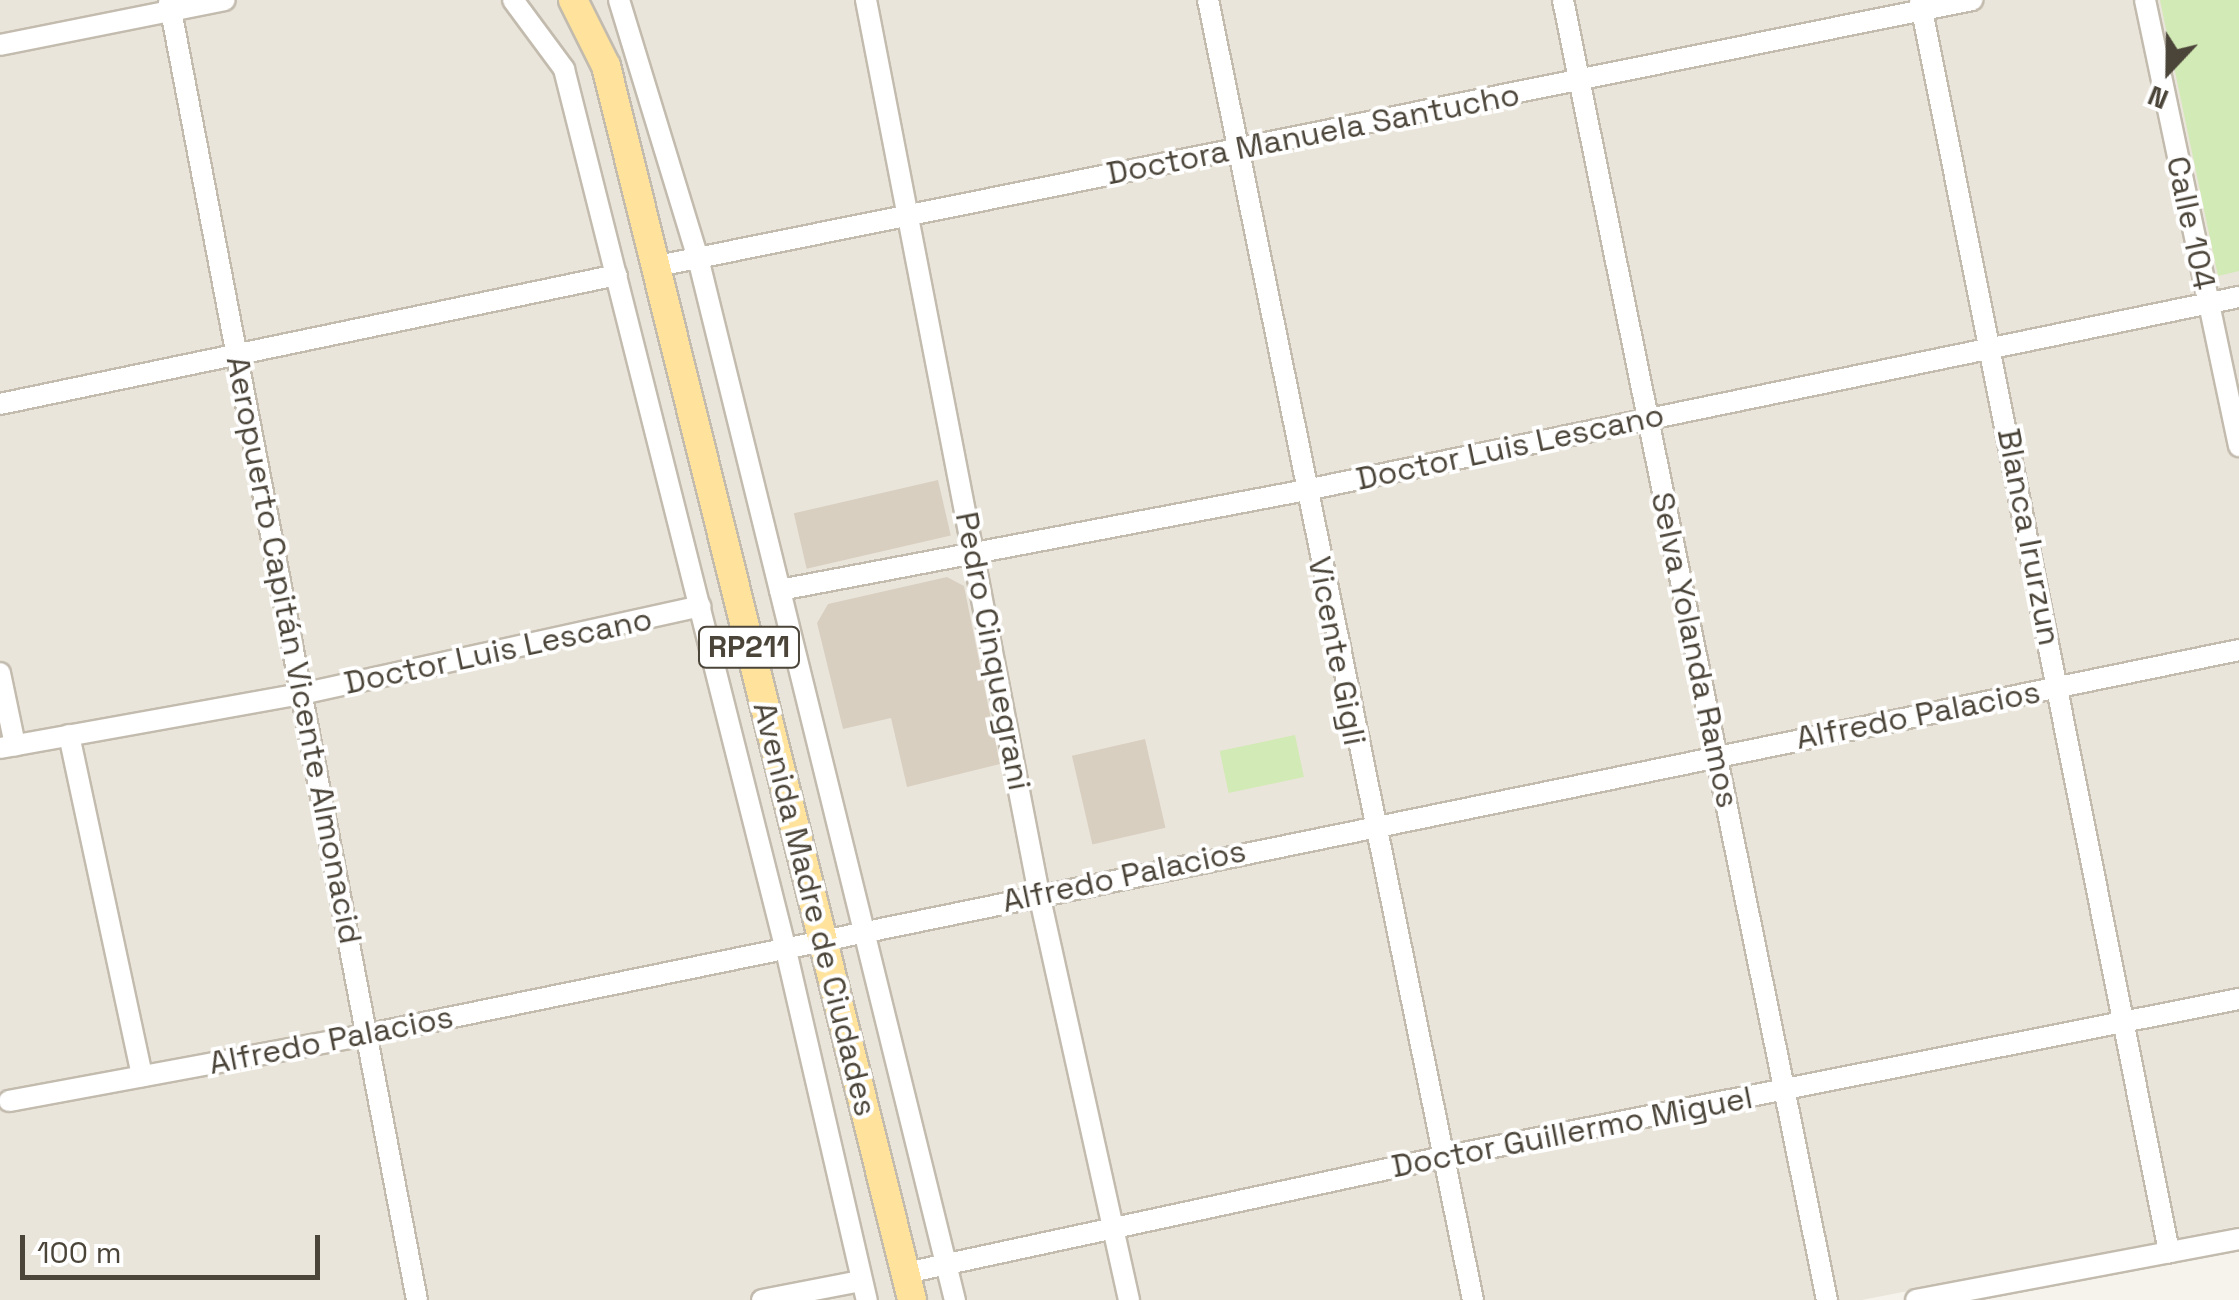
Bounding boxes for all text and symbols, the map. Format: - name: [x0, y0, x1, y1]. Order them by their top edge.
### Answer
- north arrow: [2119, 20, 2219, 120]
- street label: Doctora Manuela Santucho: [1103, 75, 1523, 193]
- text: N: [2142, 78, 2173, 118]
- street label: Calle 104: [2158, 153, 2224, 293]
- street label: Aeropuerto Capitán Vicente Almonacid: [218, 353, 370, 947]
- street label: Doctor Luis Lescano: [1353, 396, 1667, 498]
- street label: Blanca Irurzun: [1989, 425, 2069, 649]
- street label: Selva Yolanda Ramos: [1643, 488, 1747, 812]
- street label: Pedro Cinquegrani: [947, 509, 1039, 793]
- street label: Vicente Gigli: [1300, 553, 1374, 749]
- street label: Doctor Luis Lescano: [341, 600, 655, 702]
- road number: RP211: [696, 622, 802, 672]
- street label: Alfredo Palacios: [1793, 673, 2043, 757]
- street label: Avenida Madre de Ciudades: [745, 698, 885, 1120]
- street label: Alfredo Palacios: [999, 831, 1249, 921]
- street label: Alfredo Palacios: [206, 998, 456, 1082]
- street label: Doctor Guillermo Miguel: [1388, 1078, 1756, 1186]
- scale bar: [25, 1215, 325, 1277]
- text: 100 m: [37, 1233, 122, 1272]

